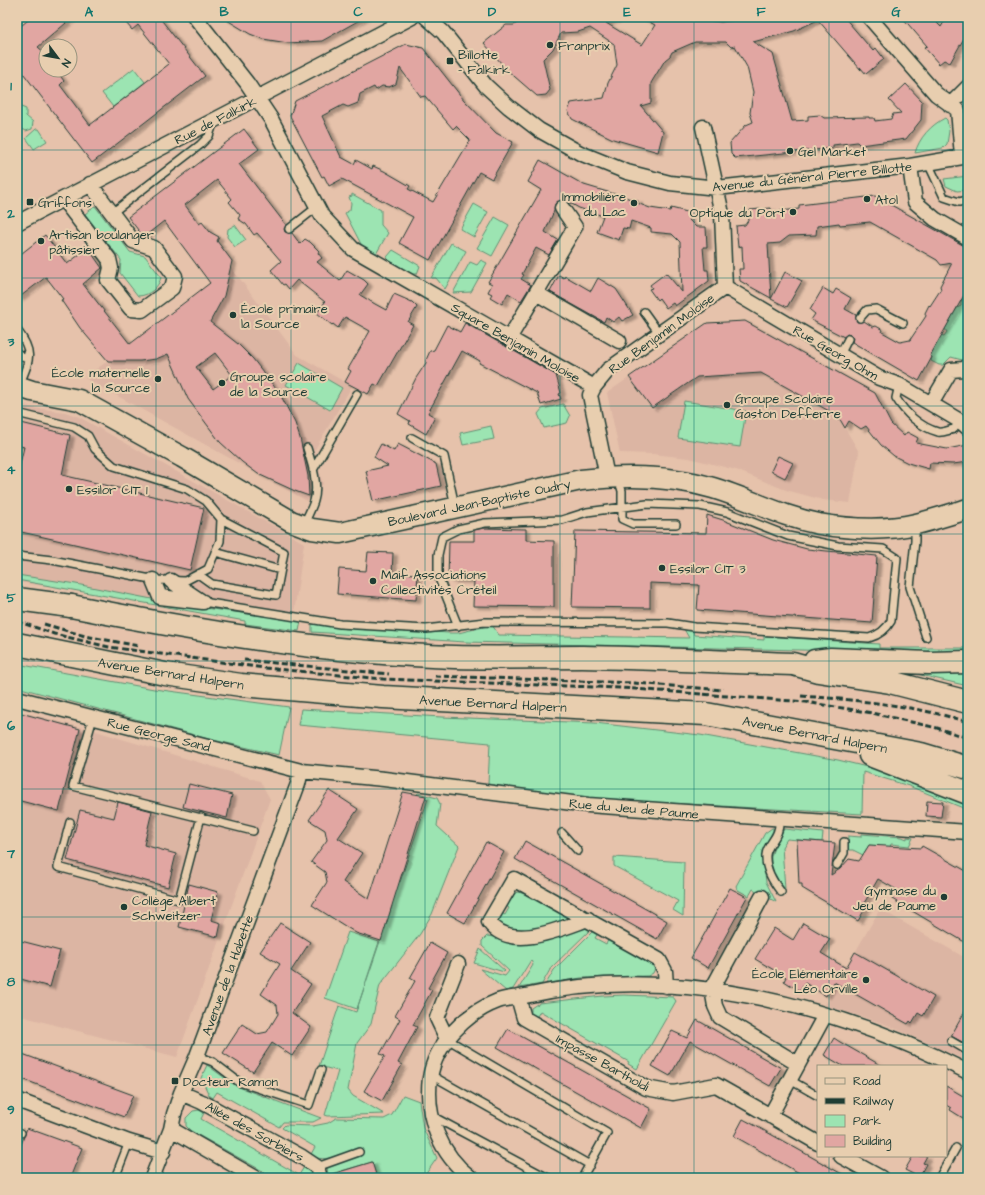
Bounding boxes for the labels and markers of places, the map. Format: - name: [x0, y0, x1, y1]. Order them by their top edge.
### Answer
- place label: Franprix: [558, 37, 611, 55]
- marker: Franprix: [545, 40, 555, 50]
- place label: Billotte - Falkirk: [458, 46, 510, 79]
- marker: Billotte - Falkirk: [445, 56, 455, 66]
- place label: Gel Market: [798, 143, 867, 161]
- marker: Gel Market: [785, 146, 795, 156]
- place label: Immobilière du Lac: [562, 188, 626, 221]
- place label: Atol: [875, 191, 898, 209]
- place label: Griffons: [38, 194, 92, 212]
- marker: Atol: [862, 194, 872, 204]
- marker: Griffons: [25, 197, 35, 207]
- marker: Immobilière du Lac: [629, 198, 639, 208]
- place label: Optique du Port: [690, 204, 786, 222]
- marker: Optique du Port: [788, 207, 798, 217]
- place label: Artisan boulanger pâtissier: [49, 226, 154, 259]
- marker: Artisan boulanger pâtissier: [36, 236, 46, 246]
- place label: École primaire la Source: [241, 300, 328, 333]
- marker: École primaire la Source: [228, 310, 238, 320]
- place label: École maternelle la Source: [52, 364, 150, 397]
- place label: Groupe scolaire de la Source: [230, 368, 326, 401]
- marker: École maternelle la Source: [153, 374, 163, 384]
- marker: Groupe scolaire de la Source: [217, 378, 227, 388]
- place label: Groupe Scolaire Gaston Defferre: [735, 390, 841, 423]
- marker: Groupe Scolaire Gaston Defferre: [722, 400, 732, 410]
- place label: Essilor CIT 1: [77, 481, 148, 499]
- marker: Essilor CIT 1: [64, 484, 74, 494]
- place label: Essilor CIT 3: [670, 560, 746, 578]
- marker: Essilor CIT 3: [657, 563, 667, 573]
- place label: Maif Associations Collectivités Créteil: [381, 566, 497, 599]
- marker: Maif Associations Collectivités Créteil: [368, 576, 378, 586]
- place label: Gymnase du Jeu de Paume: [853, 882, 936, 915]
- place label: Collège Albert Schweitzer: [132, 892, 216, 925]
- marker: Gymnase du Jeu de Paume: [939, 892, 949, 902]
- marker: Collège Albert Schweitzer: [119, 902, 129, 912]
- place label: École Elémentaire Léo Orville: [752, 965, 858, 998]
- marker: École Elémentaire Léo Orville: [861, 975, 871, 985]
- place label: Docteur Ramon: [183, 1073, 279, 1091]
- marker: Docteur Ramon: [170, 1076, 180, 1086]

